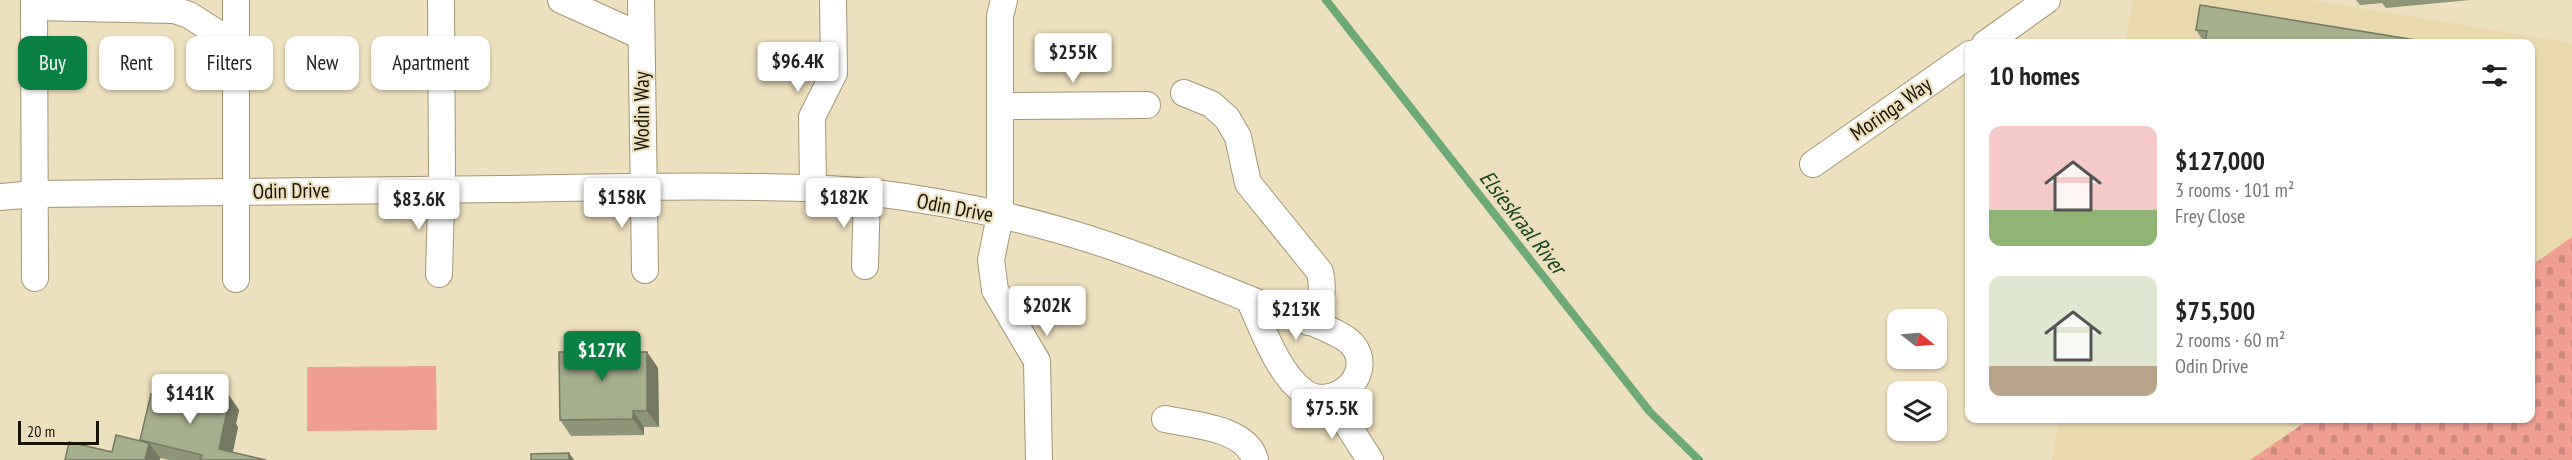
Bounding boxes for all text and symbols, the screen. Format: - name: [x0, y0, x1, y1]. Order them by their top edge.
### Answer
- pin: $255K: [1031, 33, 1115, 84]
- chip: Buy: [18, 36, 87, 90]
- chip: Rent: [99, 36, 174, 90]
- chip: Filters: [186, 36, 273, 90]
- chip: New: [285, 36, 359, 90]
- chip: Apartment: [371, 36, 490, 90]
- text: $255K: [1049, 39, 1097, 65]
- pin: $96.4K: [749, 42, 847, 93]
- text: $96.4K: [772, 48, 824, 74]
- text: 10 homes: [1989, 59, 2080, 92]
- icon: filters: [2478, 59, 2511, 92]
- street label: Wodin Way: [628, 71, 655, 151]
- street label: Moringa Way: [1845, 71, 1937, 146]
- text: $127,000: [2175, 144, 2265, 177]
- icon: home: [2037, 150, 2109, 222]
- water label: Elsieskraal River: [1474, 164, 1574, 282]
- street label: Odin Drive: [252, 176, 330, 205]
- text: 3 rooms · 101 m²: [2175, 177, 2294, 203]
- pin: $158K: [580, 178, 664, 229]
- pin: $182K: [802, 178, 886, 229]
- pin: $83.6K: [370, 180, 468, 231]
- text: $158K: [598, 184, 646, 210]
- text: $182K: [820, 184, 868, 210]
- text: $83.6K: [393, 186, 445, 212]
- street label: Odin Drive: [915, 187, 995, 228]
- text: Frey Close: [2175, 203, 2245, 229]
- pin: $202K: [1005, 286, 1089, 337]
- pin: $213K: [1254, 290, 1338, 341]
- text: $202K: [1023, 292, 1071, 318]
- text: $75,500: [2175, 294, 2255, 327]
- text: $213K: [1272, 296, 1320, 322]
- icon: home: [2037, 300, 2109, 372]
- north arrow: [1887, 309, 1947, 369]
- map controls: [1887, 309, 1947, 441]
- text: 2 rooms · 60 m²: [2175, 327, 2285, 353]
- pin: $127K: [560, 331, 644, 382]
- text: $127K: [578, 337, 626, 363]
- text: Odin Drive: [2175, 353, 2248, 379]
- pin: $141K: [148, 374, 232, 425]
- text: $141K: [166, 380, 214, 406]
- button: layers: [1887, 381, 1947, 441]
- pin: $75.5K: [1283, 389, 1381, 440]
- text: $75.5K: [1306, 395, 1358, 421]
- scale bar: [18, 418, 99, 446]
- text: 20 m: [27, 421, 55, 441]

